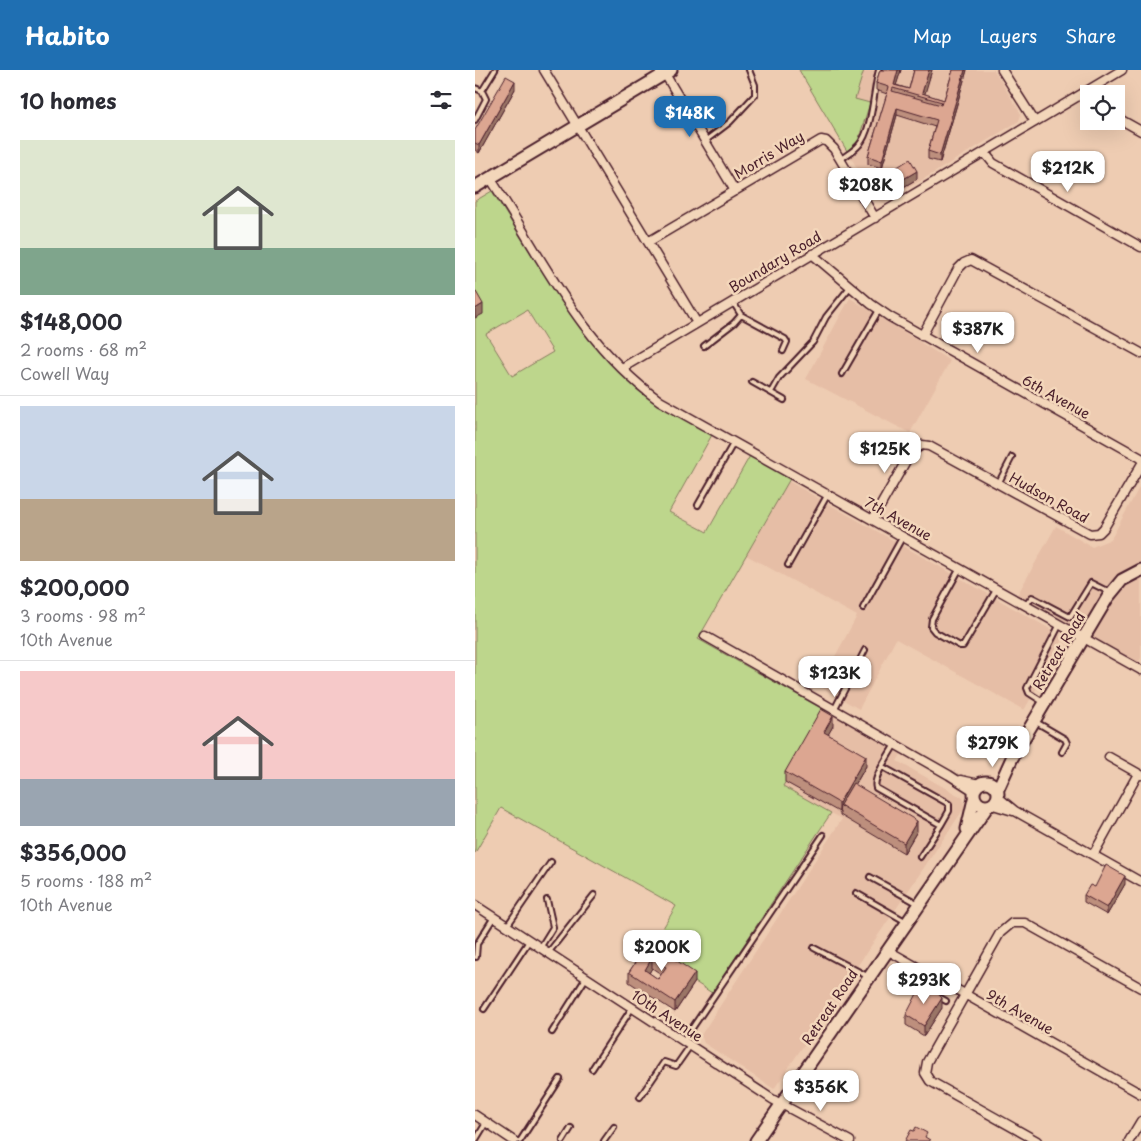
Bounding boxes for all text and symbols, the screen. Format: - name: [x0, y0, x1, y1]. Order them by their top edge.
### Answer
- text: Habito: [25, 17, 110, 53]
- text: Map: [913, 22, 952, 49]
- text: Layers: [980, 22, 1037, 49]
- text: Share: [1065, 22, 1116, 49]
- text: 10 homes: [20, 84, 117, 116]
- map controls: [1080, 85, 1125, 130]
- button: locate: [1080, 85, 1125, 130]
- icon: filters: [427, 86, 455, 114]
- pin: $148K: [655, 96, 725, 138]
- text: $148K: [665, 100, 715, 124]
- street label: Morris Way: [730, 125, 808, 184]
- pin: $212K: [1033, 150, 1103, 193]
- text: $212K: [1042, 155, 1094, 179]
- pin: $208K: [831, 168, 901, 210]
- text: $208K: [839, 172, 893, 196]
- icon: home: [193, 173, 283, 263]
- street label: Boundary Road: [724, 226, 825, 298]
- text: $148,000: [20, 305, 122, 337]
- pin: $387K: [943, 312, 1013, 354]
- text: $387K: [952, 316, 1004, 340]
- text: 2 rooms · 68 m²: [20, 337, 147, 361]
- text: Cowell Way: [20, 361, 109, 385]
- street label: 6th Avenue: [1018, 369, 1094, 424]
- pin: $125K: [850, 432, 920, 474]
- text: $125K: [860, 436, 910, 460]
- icon: home: [193, 438, 283, 528]
- street label: Hudson Road: [1006, 467, 1093, 528]
- street label: 7th Avenue: [861, 491, 936, 546]
- text: $200,000: [20, 571, 129, 603]
- text: 3 rooms · 98 m²: [20, 603, 146, 627]
- street label: Retreat Road: [1027, 608, 1090, 694]
- text: 10th Avenue: [20, 627, 113, 651]
- pin: $123K: [800, 656, 870, 698]
- text: $123K: [809, 660, 861, 684]
- icon: home: [193, 703, 283, 793]
- pin: $279K: [958, 726, 1028, 768]
- text: $279K: [968, 730, 1019, 754]
- text: $356,000: [20, 836, 126, 868]
- text: 5 rooms · 188 m²: [20, 868, 152, 892]
- text: 10th Avenue: [20, 892, 113, 916]
- pin: $200K: [627, 930, 697, 972]
- text: $200K: [634, 934, 690, 958]
- pin: $293K: [889, 962, 959, 1005]
- street label: Retreat Road: [796, 964, 863, 1049]
- text: $293K: [898, 967, 950, 991]
- street label: 9th Avenue: [983, 984, 1058, 1039]
- street label: 10th Avenue: [628, 985, 707, 1047]
- pin: $356K: [786, 1070, 856, 1112]
- text: $356K: [794, 1074, 848, 1098]

